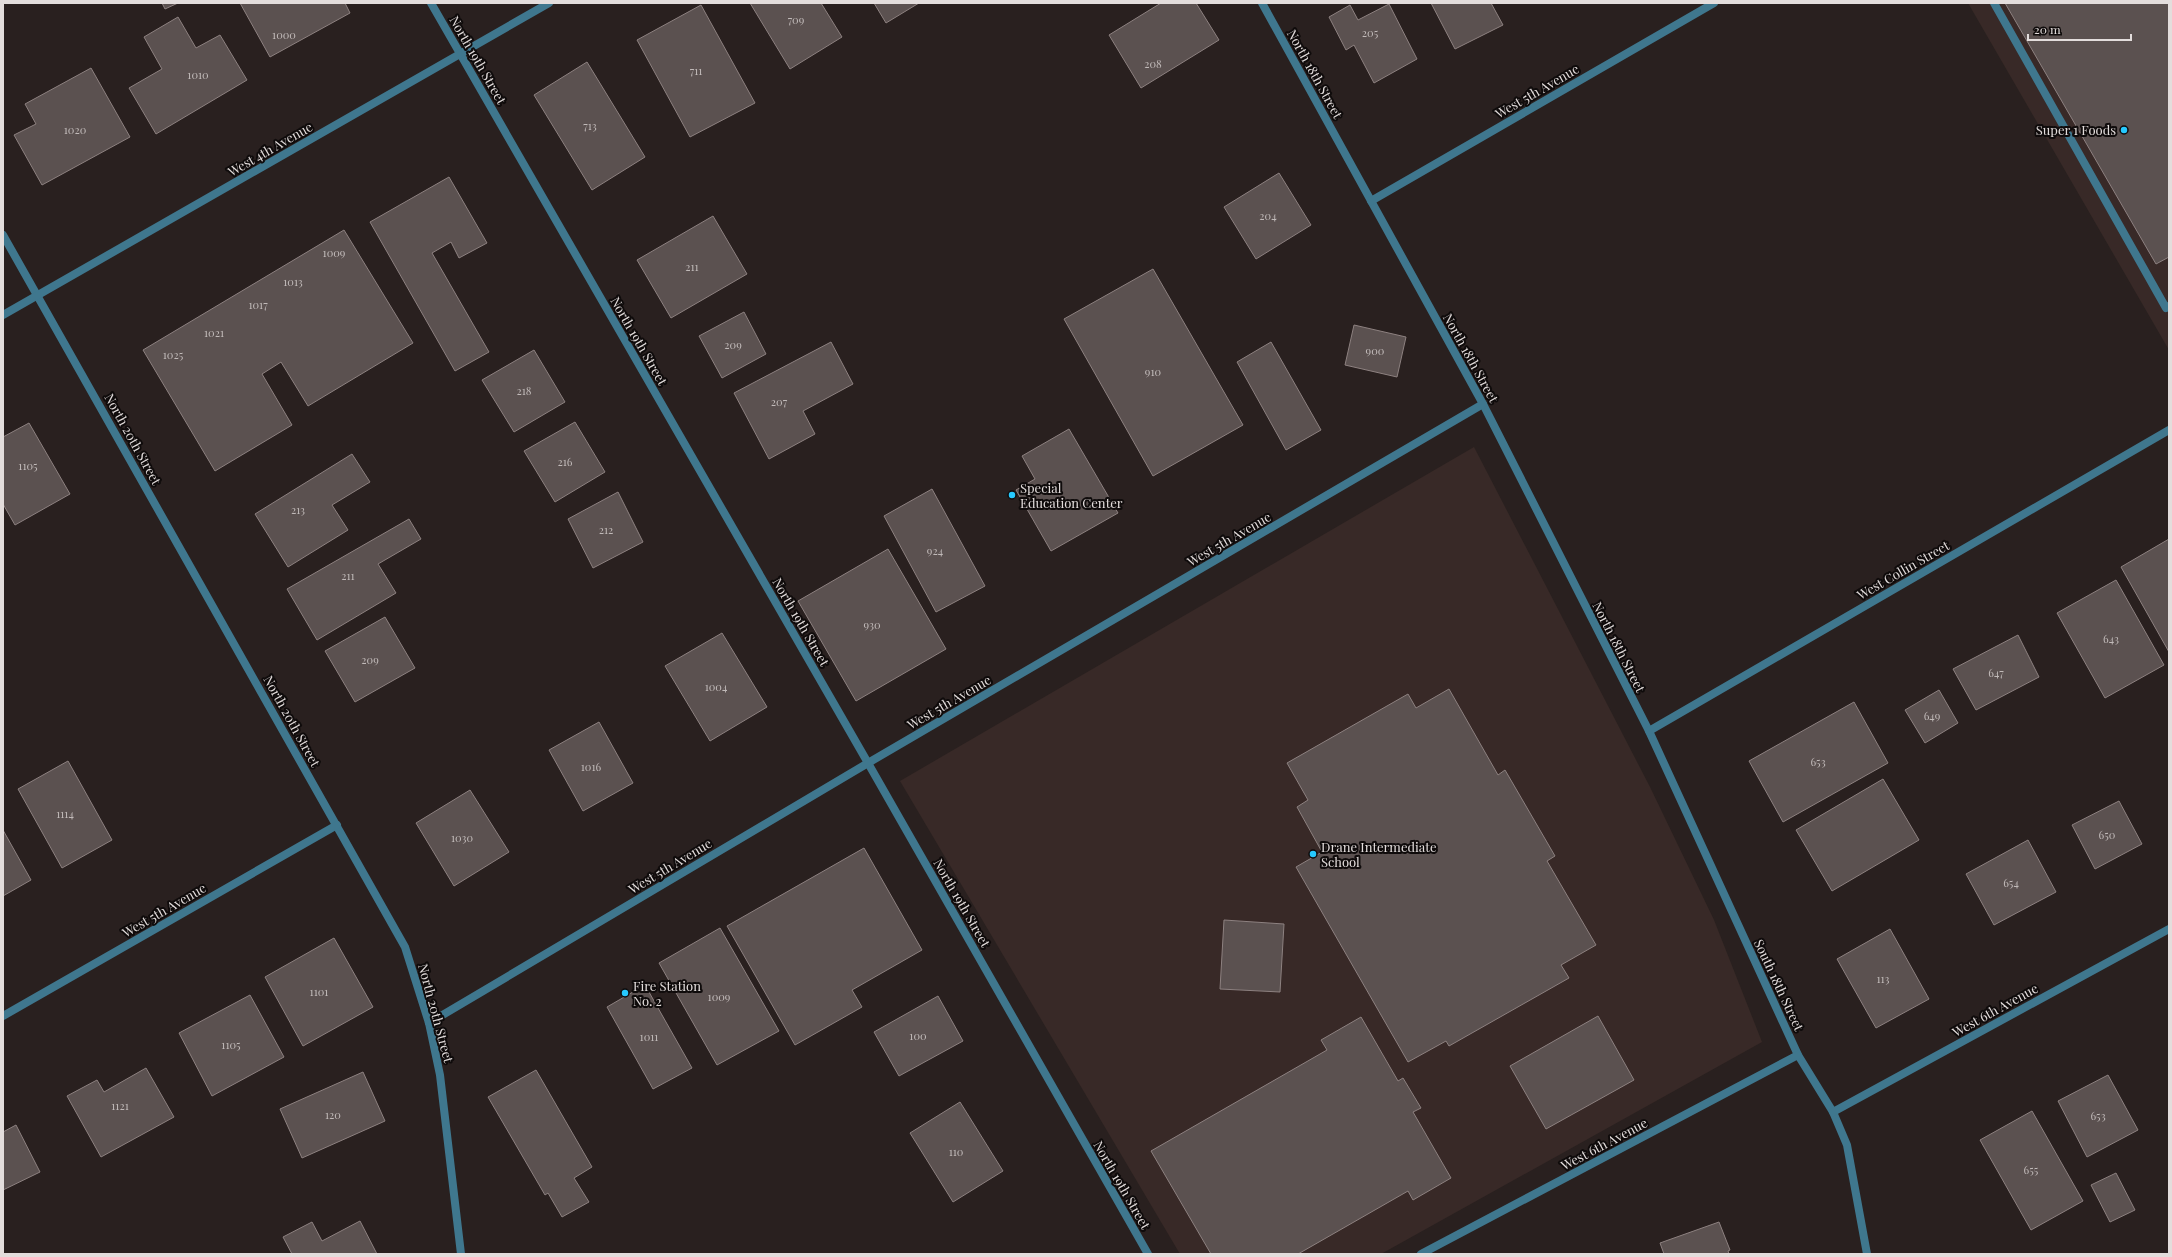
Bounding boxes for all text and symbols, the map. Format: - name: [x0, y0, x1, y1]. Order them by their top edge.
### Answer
- house number: 709: [788, 12, 805, 27]
- street label: North 19th Street: [446, 13, 511, 107]
- scale bar: [2028, 16, 2131, 42]
- text: 20 m: [2034, 21, 2061, 37]
- house number: 205: [1362, 25, 1379, 40]
- street label: North 18th Street: [1284, 26, 1347, 122]
- house number: 1000: [272, 27, 296, 42]
- house number: 208: [1144, 56, 1162, 71]
- street label: West 5th Avenue: [1491, 59, 1582, 122]
- house number: 711: [690, 63, 702, 78]
- house number: 1010: [187, 67, 209, 82]
- street label: West 4th Avenue: [224, 117, 315, 180]
- house number: 713: [583, 118, 597, 133]
- place label: Super 1 Foods: [2036, 121, 2116, 138]
- house number: 1020: [64, 122, 87, 137]
- marker: Super 1 Foods: [2119, 125, 2129, 135]
- house number: 204: [1259, 208, 1277, 223]
- house number: 1009: [323, 245, 346, 260]
- house number: 211: [685, 259, 699, 274]
- house number: 1013: [283, 274, 303, 289]
- street label: North 19th Street: [607, 294, 672, 388]
- house number: 1017: [248, 297, 268, 312]
- street label: North 18th Street: [1440, 310, 1503, 406]
- house number: 1021: [204, 325, 224, 340]
- house number: 209: [724, 337, 742, 352]
- house number: 900: [1366, 343, 1385, 358]
- house number: 1025: [163, 347, 184, 362]
- house number: 910: [1145, 364, 1162, 379]
- house number: 218: [516, 383, 532, 398]
- street label: North 20th Street: [101, 390, 166, 488]
- house number: 207: [771, 394, 788, 409]
- house number: 216: [557, 454, 573, 469]
- house number: 1105: [18, 458, 38, 473]
- place label: Special Education Center: [1020, 479, 1123, 511]
- marker: Special Education Center: [1007, 490, 1017, 500]
- house number: 213: [291, 502, 305, 517]
- street label: West 5th Avenue: [1183, 507, 1274, 570]
- house number: 212: [599, 522, 613, 537]
- street label: West Collin Street: [1853, 536, 1952, 603]
- house number: 924: [927, 543, 944, 558]
- house number: 211: [341, 568, 355, 583]
- street label: North 19th Street: [769, 575, 834, 669]
- street label: North 18th Street: [1589, 599, 1650, 695]
- house number: 930: [863, 617, 881, 632]
- house number: 643: [2103, 631, 2119, 646]
- house number: 209: [361, 652, 379, 667]
- house number: 647: [1988, 665, 2004, 680]
- street label: West 5th Avenue: [903, 670, 994, 733]
- street label: North 20th Street: [260, 672, 325, 770]
- house number: 1004: [705, 679, 728, 694]
- house number: 649: [1924, 708, 1941, 723]
- house number: 653: [1810, 754, 1826, 769]
- house number: 1016: [581, 759, 602, 774]
- house number: 1114: [56, 806, 74, 821]
- house number: 650: [2099, 827, 2116, 842]
- house number: 1030: [451, 830, 474, 845]
- street label: West 5th Avenue: [624, 834, 715, 898]
- place label: Drane Intermediate School: [1321, 838, 1437, 870]
- marker: Drane Intermediate School: [1308, 849, 1318, 859]
- street label: North 19th Street: [930, 856, 995, 950]
- house number: 654: [2003, 875, 2019, 890]
- street label: West 5th Avenue: [118, 878, 209, 941]
- street label: South 18th Street: [1751, 936, 1808, 1034]
- street label: North 20th Street: [415, 962, 458, 1065]
- house number: 113: [1877, 971, 1889, 986]
- place label: Fire Station No. 2: [633, 977, 701, 1009]
- street label: West 6th Avenue: [1948, 979, 2041, 1041]
- house number: 1101: [310, 984, 328, 999]
- marker: Fire Station No. 2: [620, 988, 630, 998]
- house number: 1009: [708, 989, 731, 1004]
- house number: 100: [909, 1028, 927, 1043]
- house number: 1011: [640, 1029, 658, 1044]
- house number: 1105: [221, 1037, 241, 1052]
- house number: 1121: [111, 1098, 129, 1113]
- house number: 120: [325, 1107, 341, 1122]
- house number: 653: [2090, 1108, 2106, 1123]
- street label: West 6th Avenue: [1557, 1113, 1650, 1174]
- street label: North 19th Street: [1090, 1138, 1155, 1232]
- house number: 110: [949, 1144, 964, 1159]
- house number: 655: [2024, 1162, 2039, 1177]

